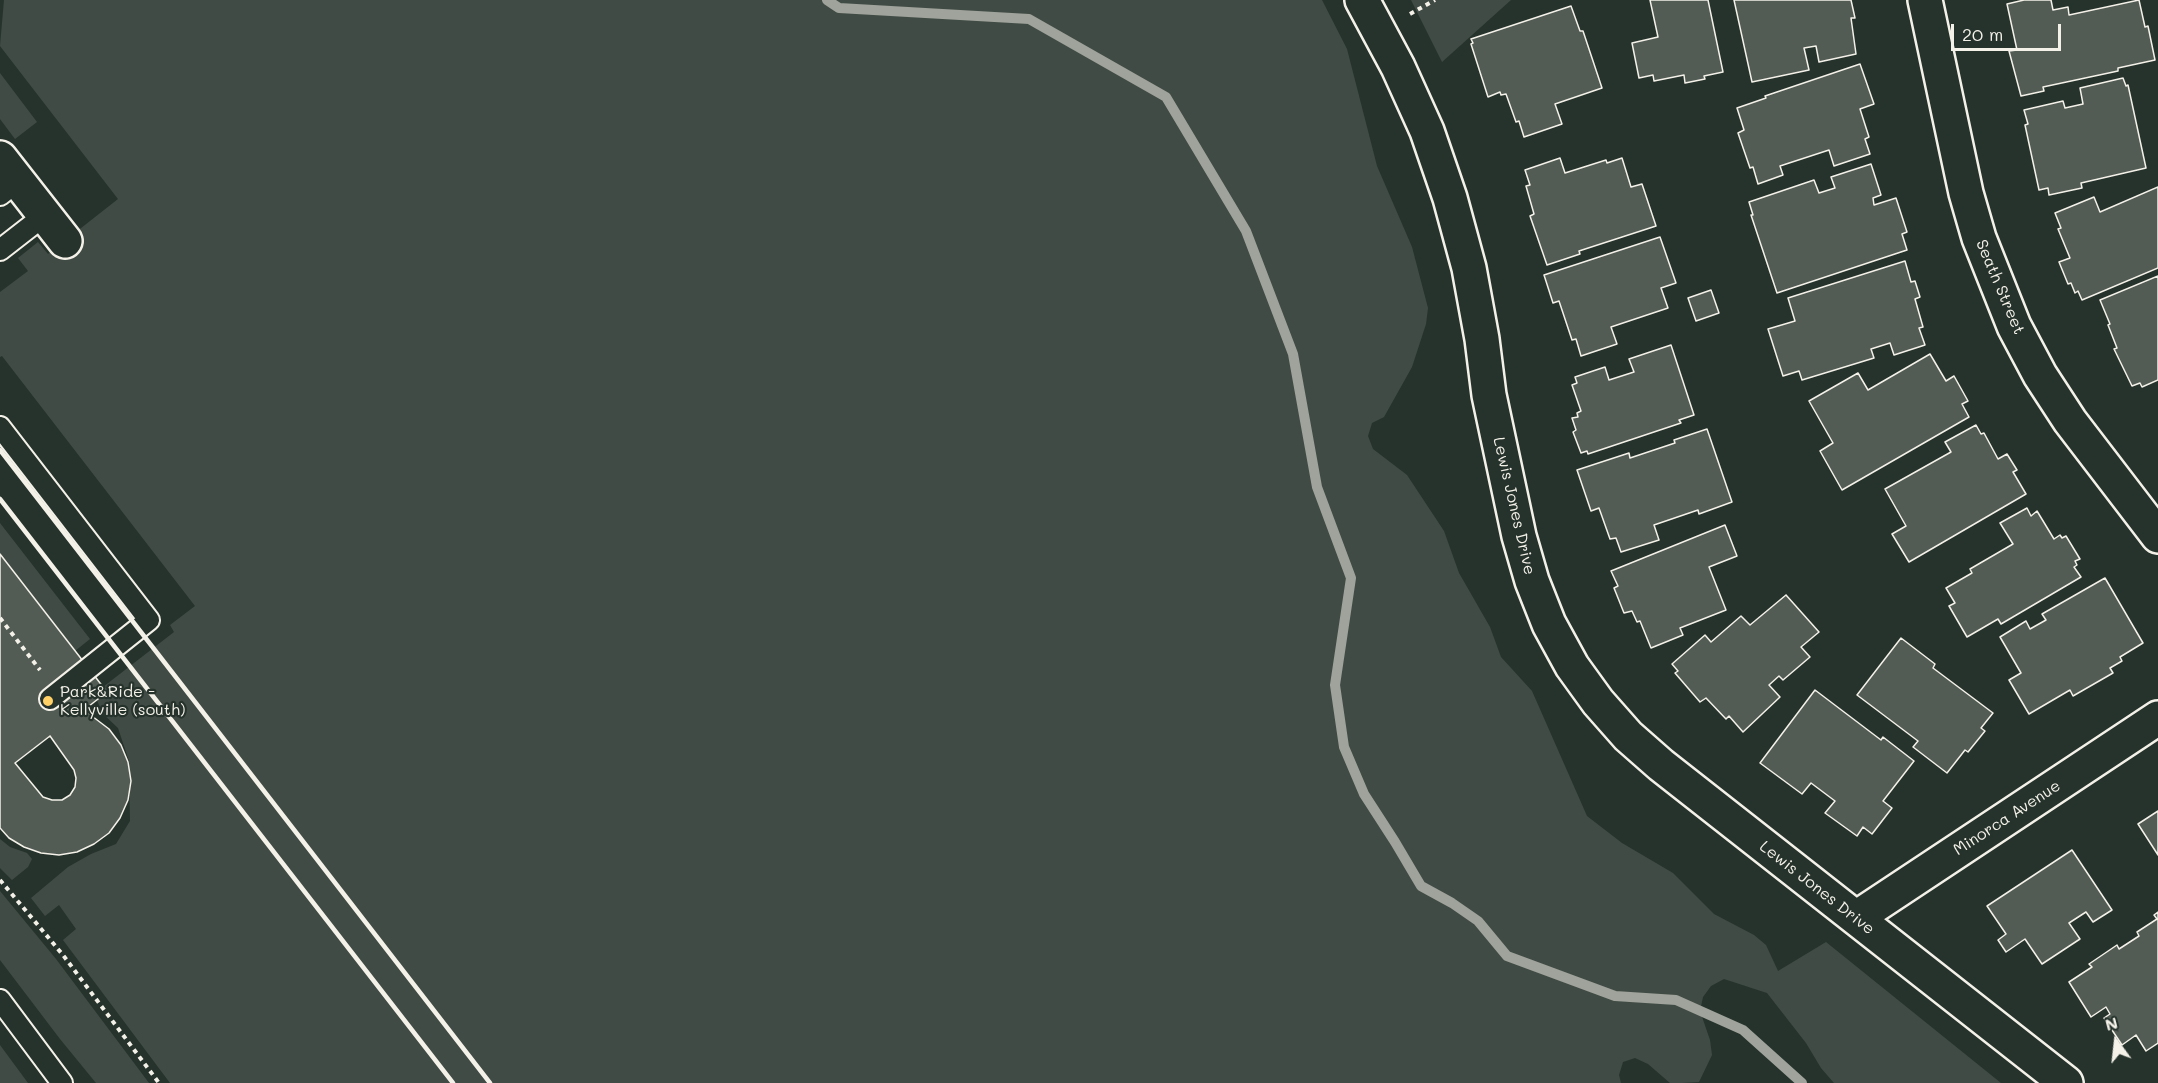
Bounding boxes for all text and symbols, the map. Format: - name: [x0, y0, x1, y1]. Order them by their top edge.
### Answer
- scale bar: [1954, 12, 2064, 50]
- text: 20 m: [1962, 22, 2003, 46]
- street label: Seath Street: [1971, 237, 2029, 337]
- street label: Lewis Jones Drive: [1489, 435, 1539, 577]
- place label: Park&Ride - Kellyville (south): [60, 682, 185, 720]
- marker: Park&Ride - Kellyville (south): [41, 694, 55, 708]
- street label: Minorca Avenue: [1950, 776, 2064, 860]
- street label: Lewis Jones Drive: [1756, 837, 1878, 939]
- north arrow: [2086, 1011, 2146, 1071]
- text: N: [2103, 1011, 2120, 1035]

